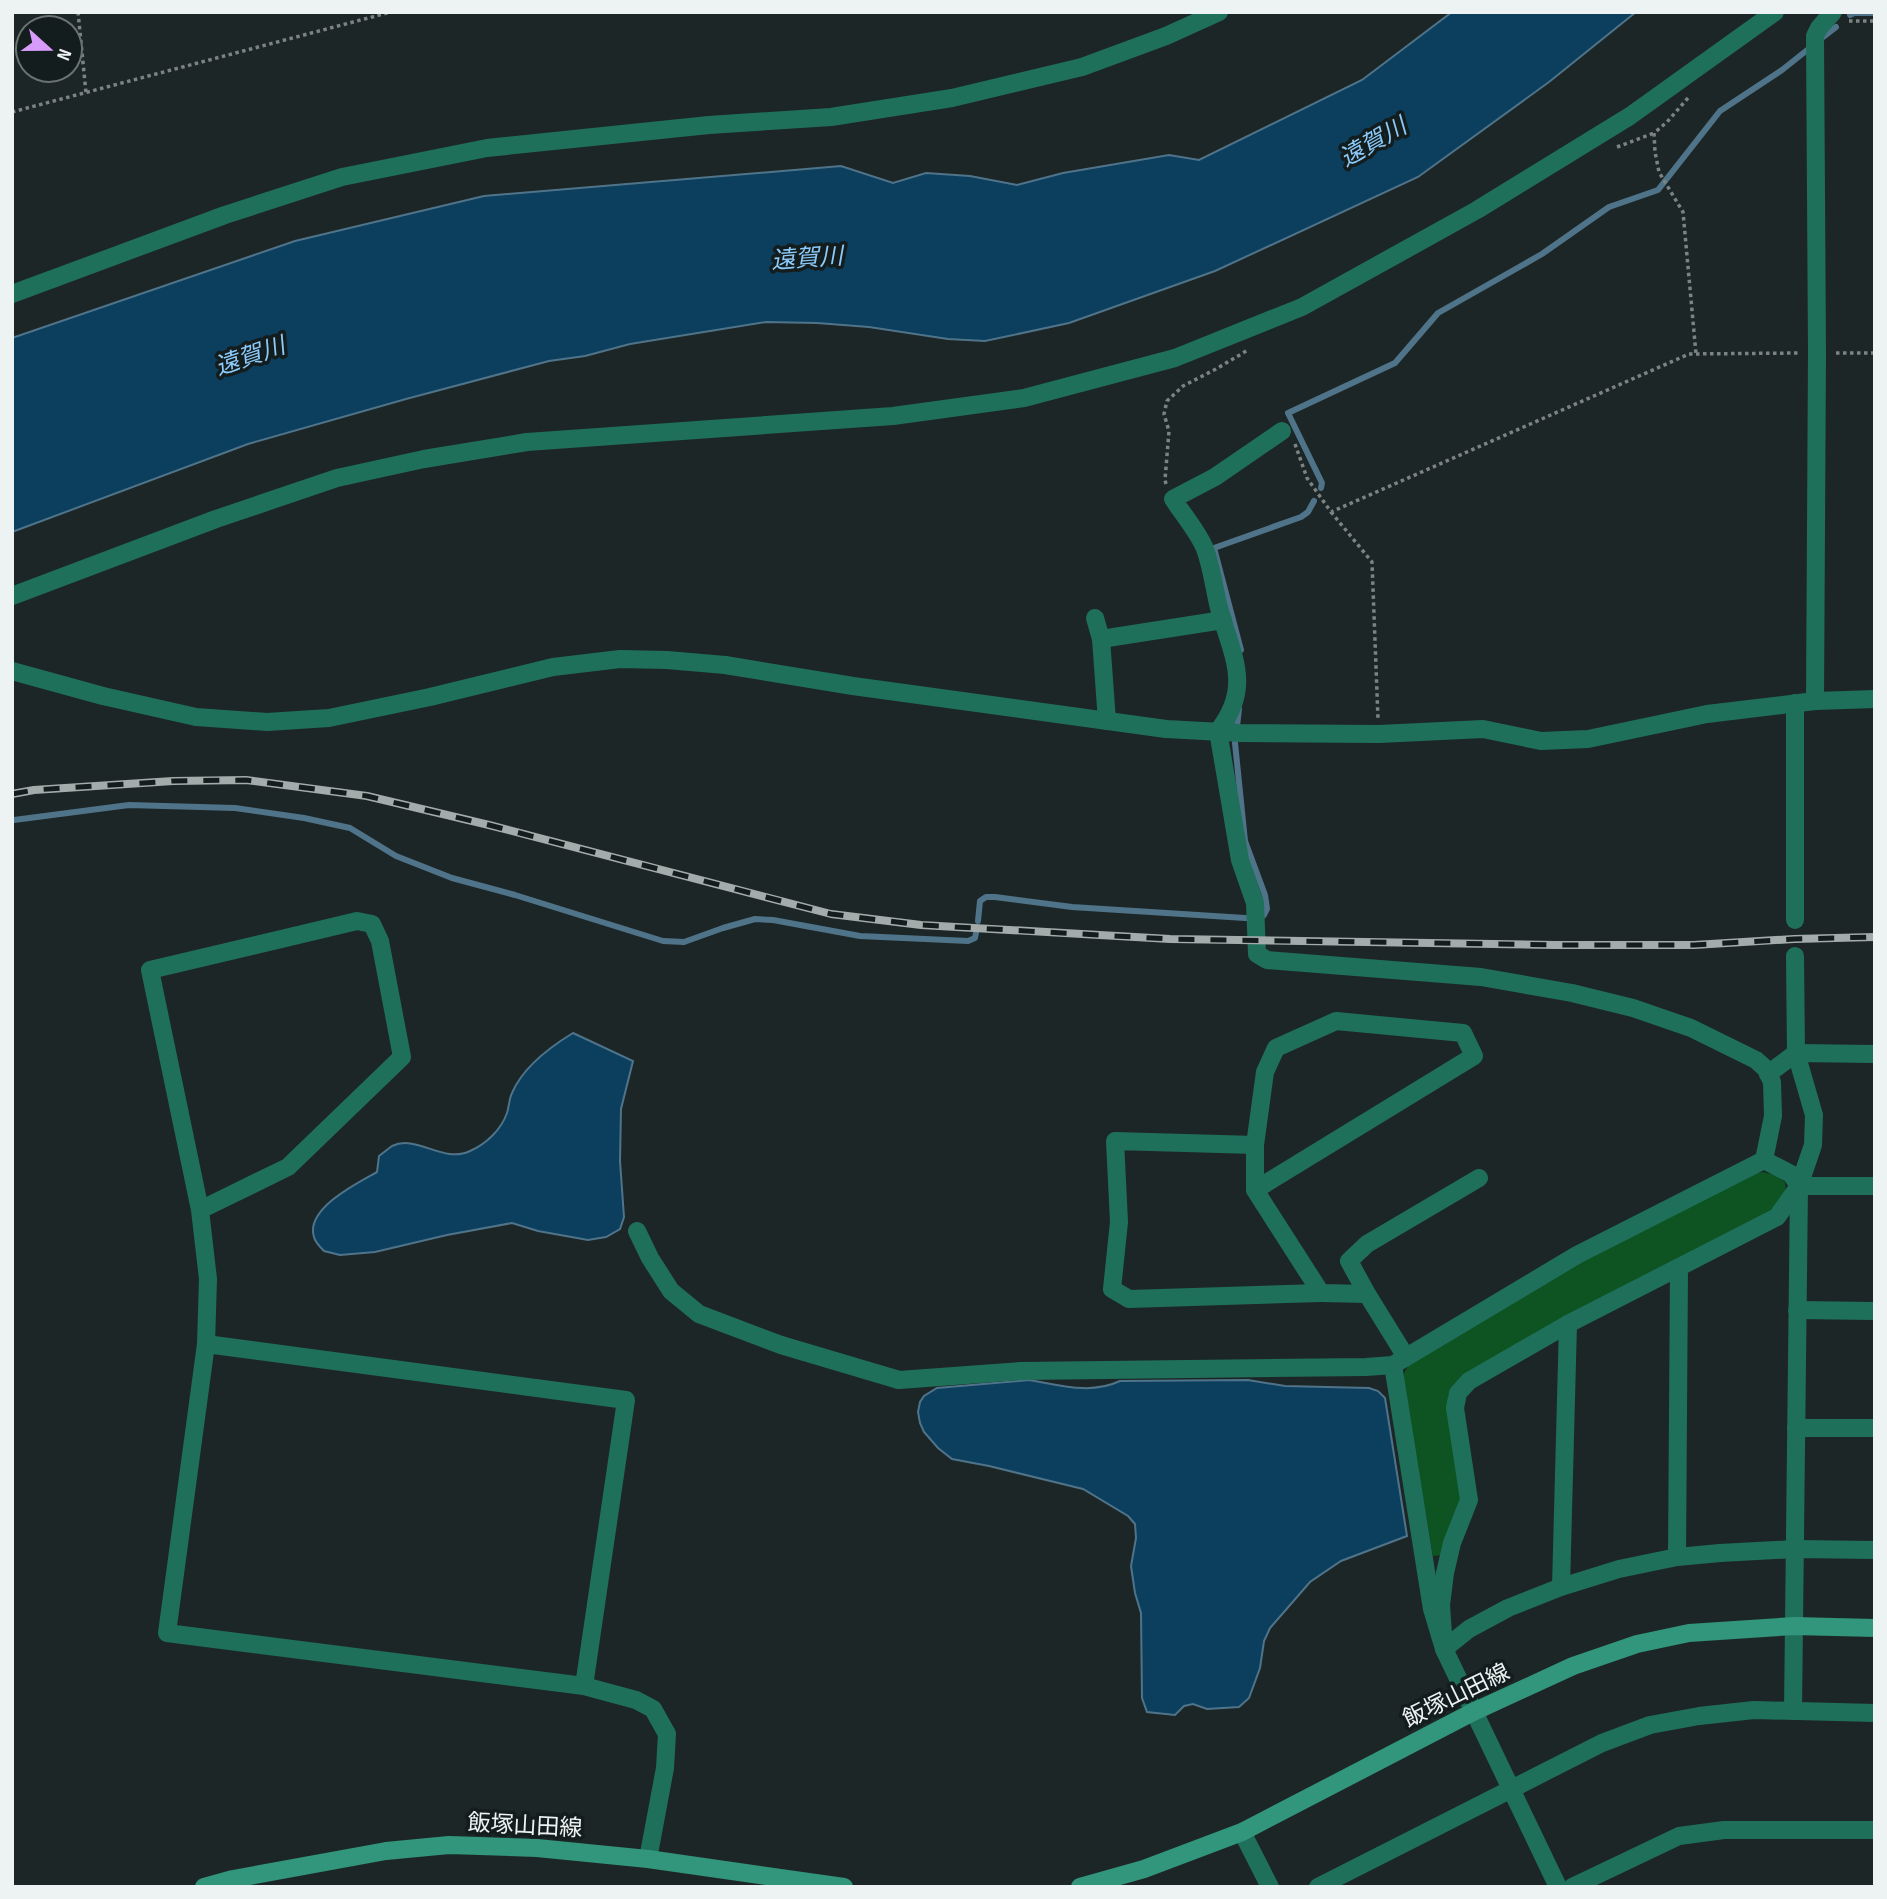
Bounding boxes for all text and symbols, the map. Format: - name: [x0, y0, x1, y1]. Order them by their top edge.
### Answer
- north arrow: [14, 14, 84, 84]
- text: N: [51, 46, 76, 63]
- water label: 遠賀川: [1335, 110, 1414, 173]
- water label: 遠賀川: [770, 241, 847, 275]
- water label: 遠賀川: [211, 330, 292, 382]
- street label: 飯塚山田線: [1399, 1658, 1514, 1734]
- street label: 飯塚山田線: [467, 1809, 583, 1843]

